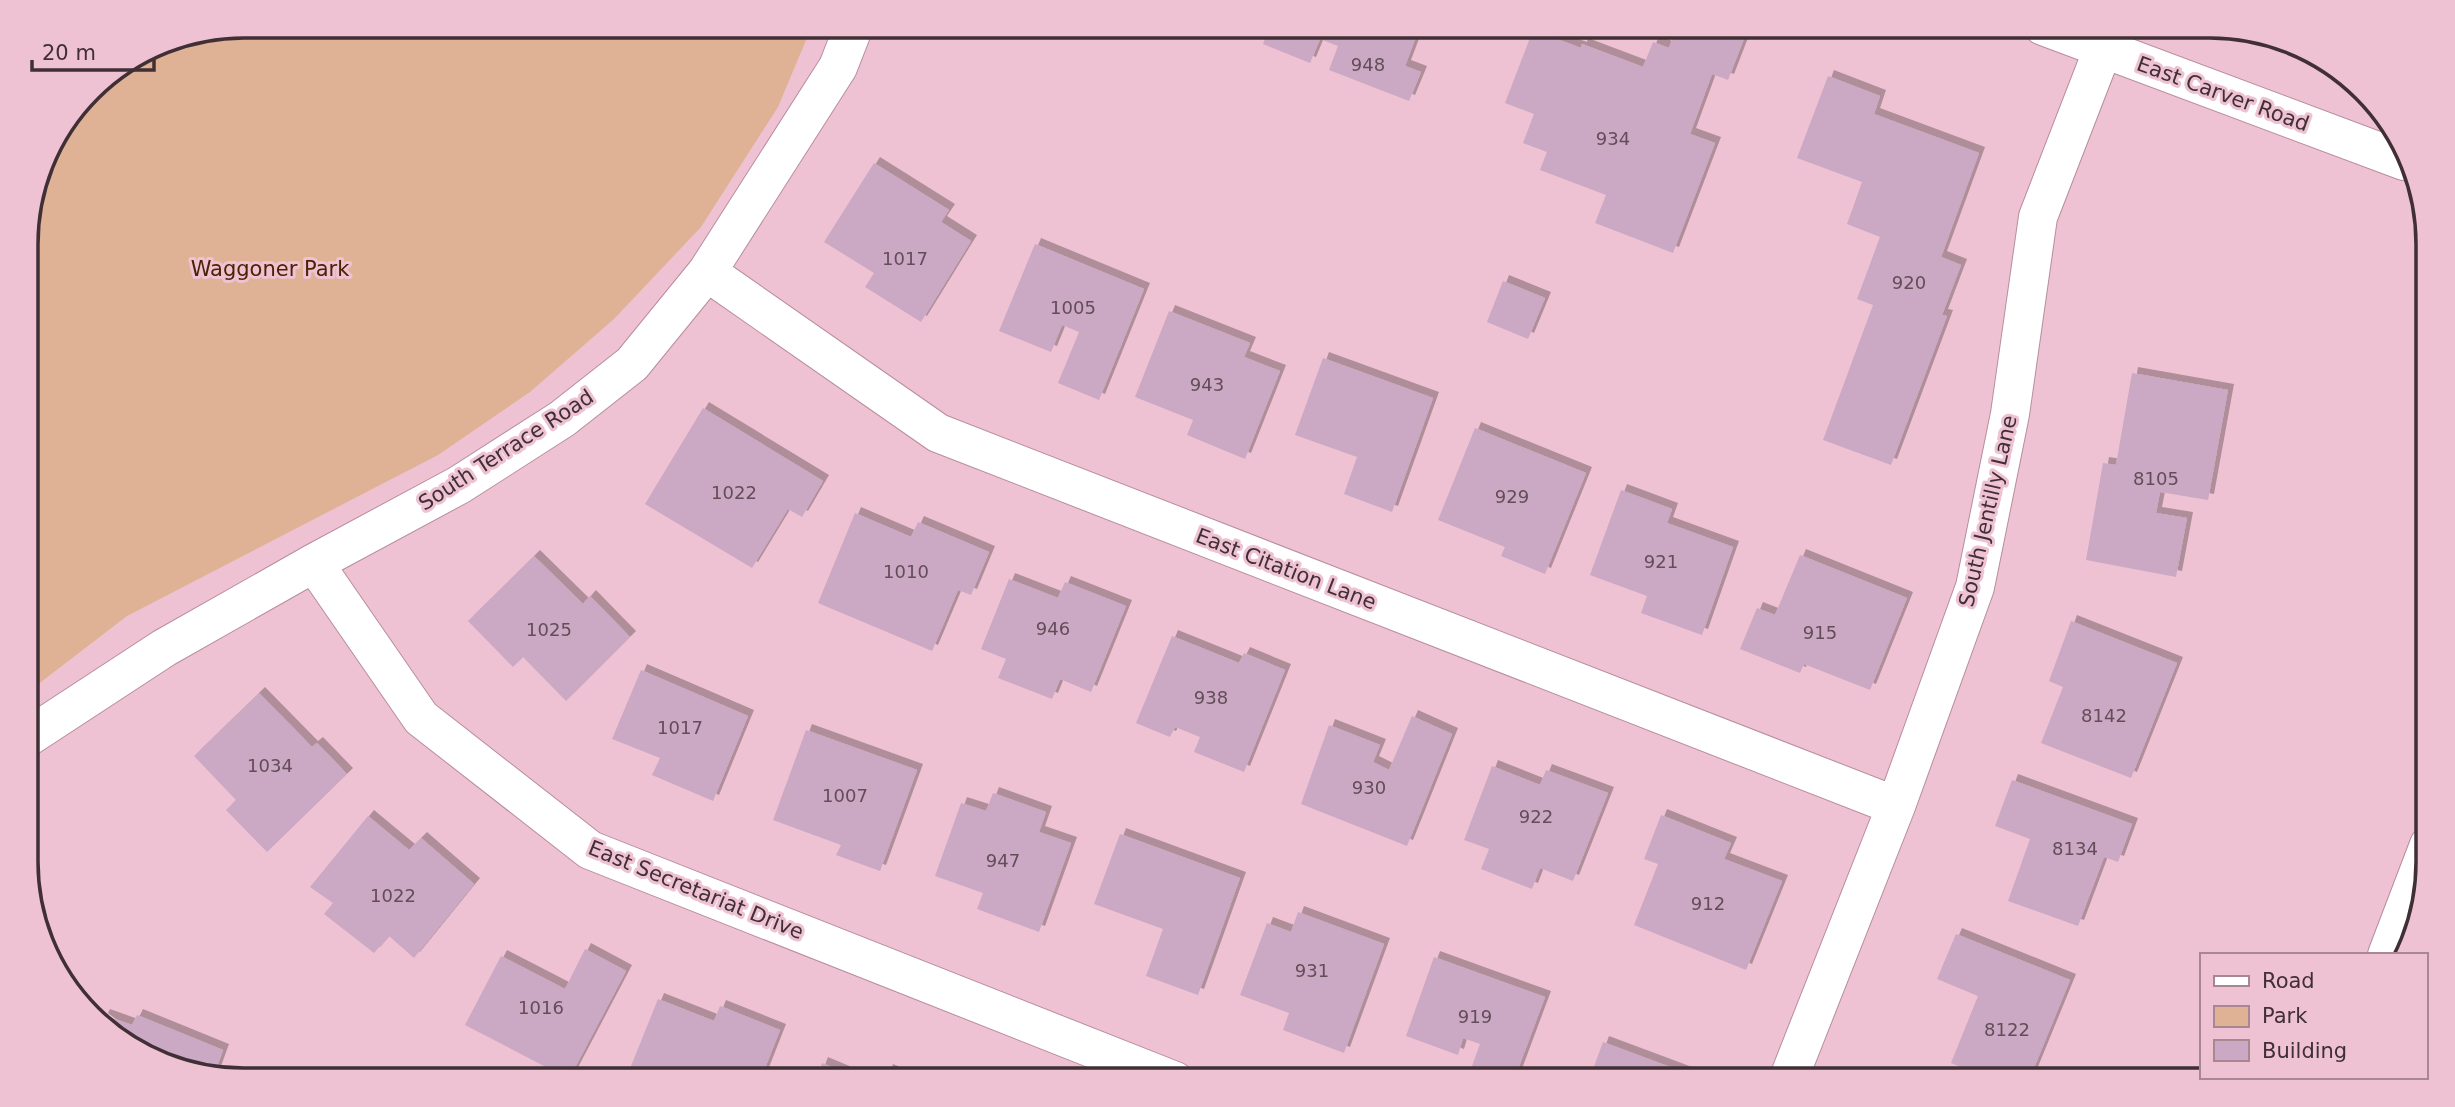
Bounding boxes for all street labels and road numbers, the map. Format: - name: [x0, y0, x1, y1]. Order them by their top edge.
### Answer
- street label: East Carver Road: [2134, 52, 2312, 136]
- street label: South Terrace Road: [414, 385, 598, 515]
- street label: South Jentilly Lane: [1954, 413, 2022, 609]
- street label: East Citation Lane: [1192, 524, 1380, 614]
- street label: East Secretariat Drive: [585, 836, 807, 944]

